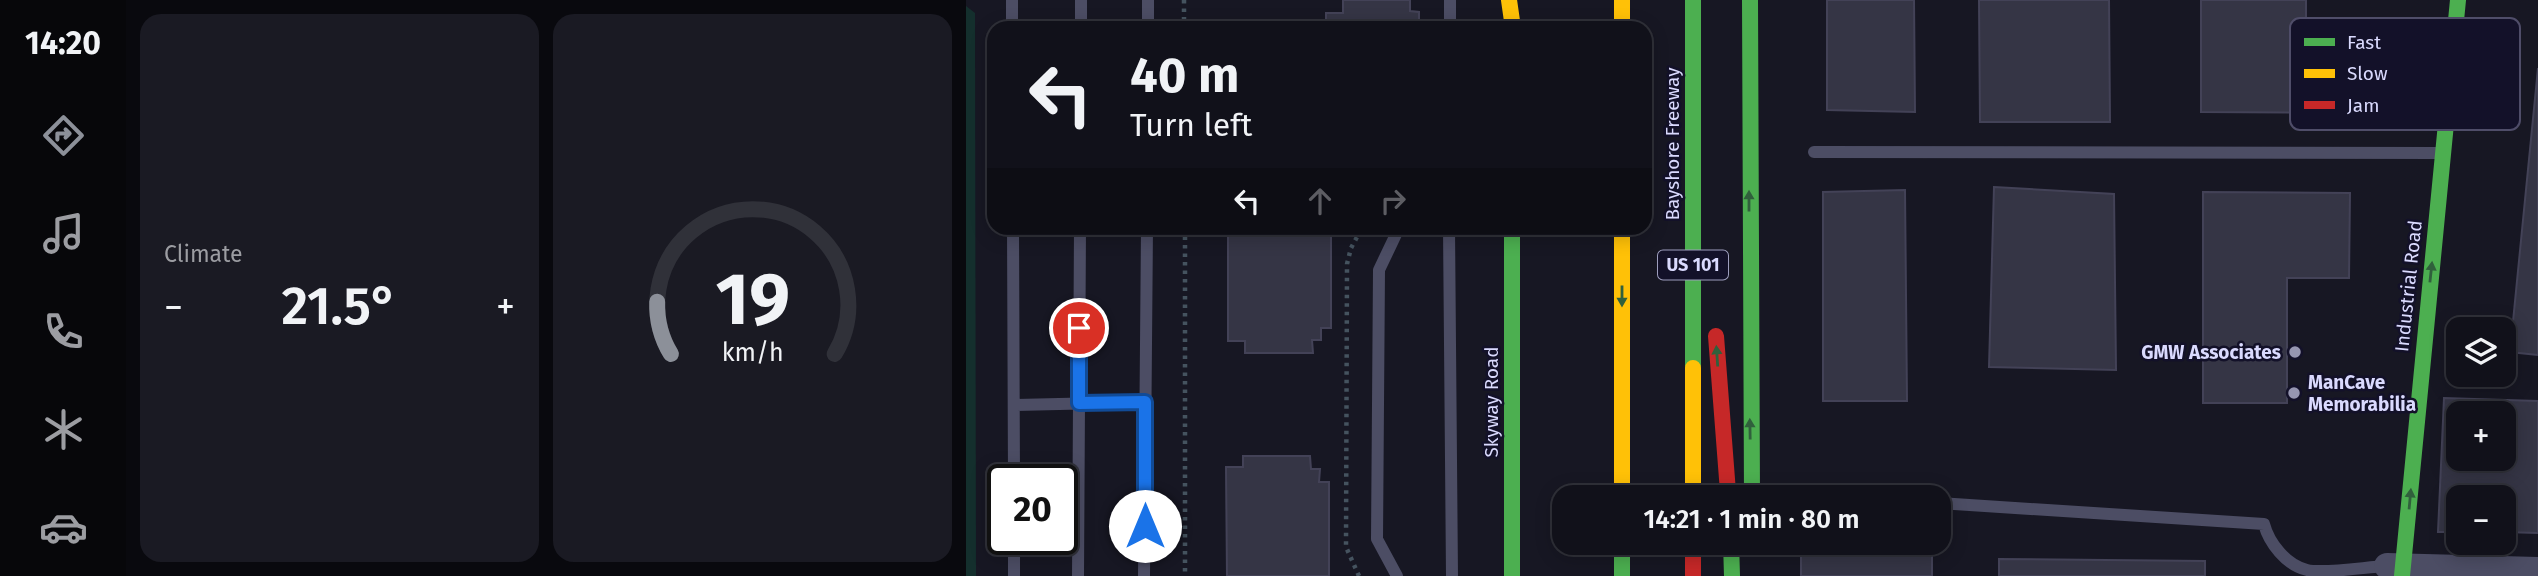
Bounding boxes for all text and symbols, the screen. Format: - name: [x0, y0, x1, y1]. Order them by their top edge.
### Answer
- legend: [2290, 18, 2520, 130]
- text: 14:20: [25, 24, 101, 62]
- text: Fast: [2347, 31, 2381, 54]
- text: 40 m: [1130, 46, 1239, 105]
- icon: left: [1015, 49, 1106, 140]
- text: Slow: [2347, 62, 2388, 85]
- street label: Bayshore Freeway: [1661, 67, 1684, 221]
- text: Jam: [2347, 94, 2379, 117]
- text: Turn left: [1130, 106, 1252, 144]
- icon: directions: [39, 111, 88, 160]
- icon: left: [1228, 182, 1266, 220]
- icon: ahead: [1301, 182, 1339, 220]
- icon: right: [1374, 182, 1412, 220]
- one-way arrow: [1743, 190, 1755, 212]
- icon: music: [39, 209, 88, 258]
- street label: Industrial Road: [2390, 219, 2427, 353]
- text: Climate: [164, 240, 243, 268]
- road number: US 101: [1658, 250, 1728, 279]
- text: 19: [715, 256, 790, 343]
- one-way arrow: [2426, 261, 2437, 283]
- text: 21.5°: [281, 275, 398, 338]
- text: −: [164, 284, 183, 330]
- text: +: [496, 284, 515, 330]
- one-way arrow: [1616, 285, 1628, 307]
- pin: [1049, 298, 1109, 358]
- icon: phone: [39, 307, 88, 356]
- icon: arrive: [1060, 309, 1098, 347]
- map controls: [2446, 317, 2516, 555]
- button: layers: [2446, 317, 2516, 387]
- text: km/h: [722, 338, 783, 368]
- place label: GMW Associates: [2141, 341, 2281, 364]
- one-way arrow: [1711, 344, 1722, 366]
- marker: GMW Associates: [2287, 344, 2303, 360]
- street label: Skyway Road: [1480, 346, 1503, 458]
- place label: ManCave Memorabilia: [2308, 371, 2416, 416]
- marker: ManCave Memorabilia: [2286, 385, 2302, 401]
- button: +: [2446, 401, 2516, 471]
- icon: climate: [39, 405, 88, 454]
- one-way arrow: [1745, 418, 1756, 440]
- speed limit sign: 20: [987, 464, 1078, 555]
- button: −: [2446, 485, 2516, 555]
- one-way arrow: [2405, 488, 2416, 510]
- position arrow: [1108, 489, 1182, 563]
- icon: car: [39, 503, 88, 552]
- text: 14:21 · 1 min · 80 m: [1643, 504, 1860, 535]

